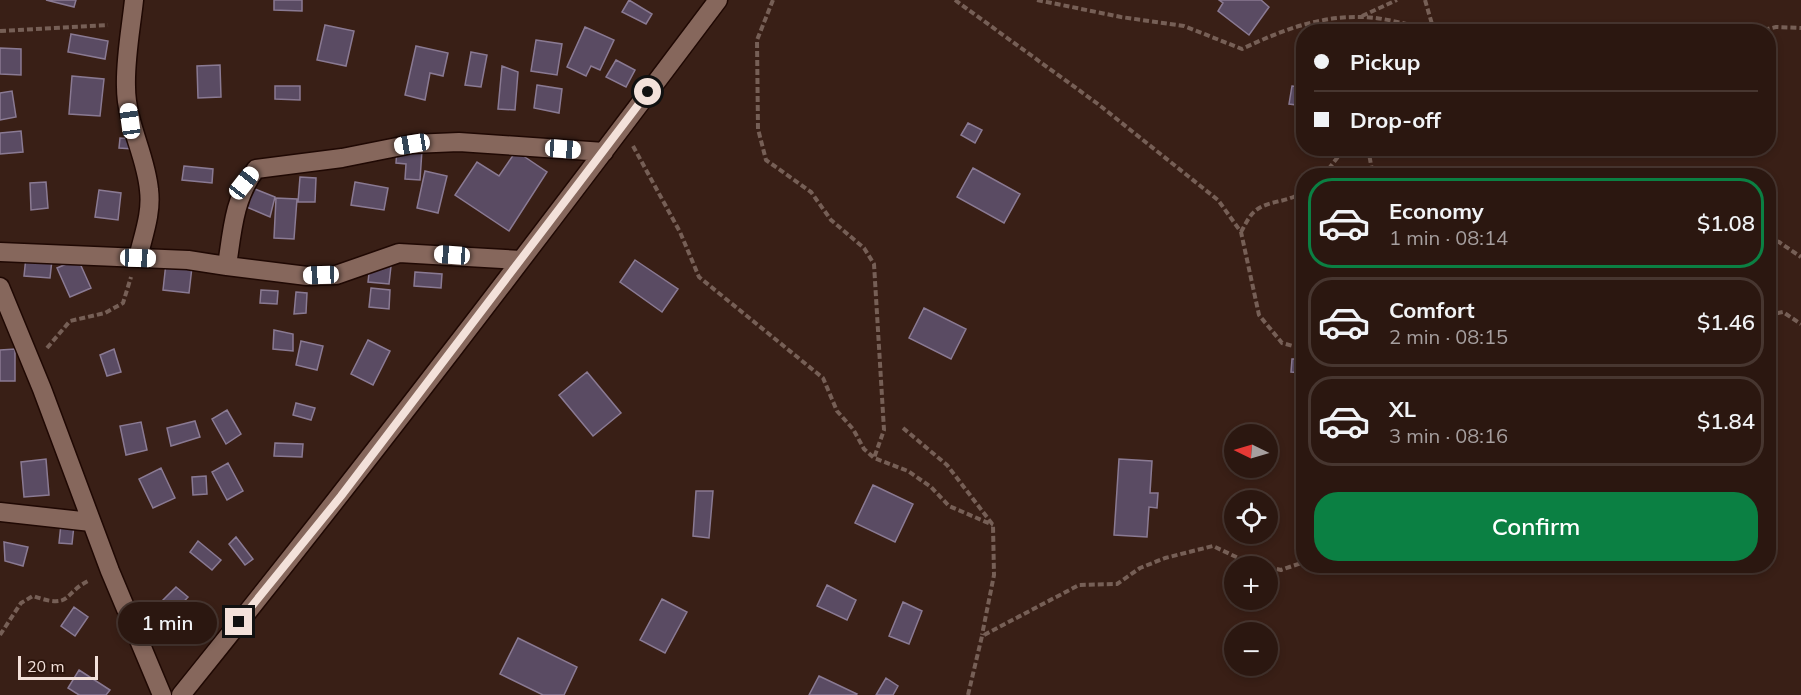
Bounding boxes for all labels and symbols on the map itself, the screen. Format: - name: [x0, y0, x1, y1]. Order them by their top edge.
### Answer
- route start: [634, 78, 661, 105]
- car: [119, 102, 141, 140]
- car: [393, 132, 431, 156]
- car: [544, 139, 582, 159]
- car: [226, 163, 262, 203]
- car: [433, 245, 471, 265]
- car: [120, 248, 156, 268]
- car: [303, 265, 339, 285]
- north arrow: [1224, 424, 1278, 478]
- callout: 1 min: [119, 601, 218, 643]
- route end: [225, 608, 252, 635]
- scale bar: [18, 653, 98, 680]

